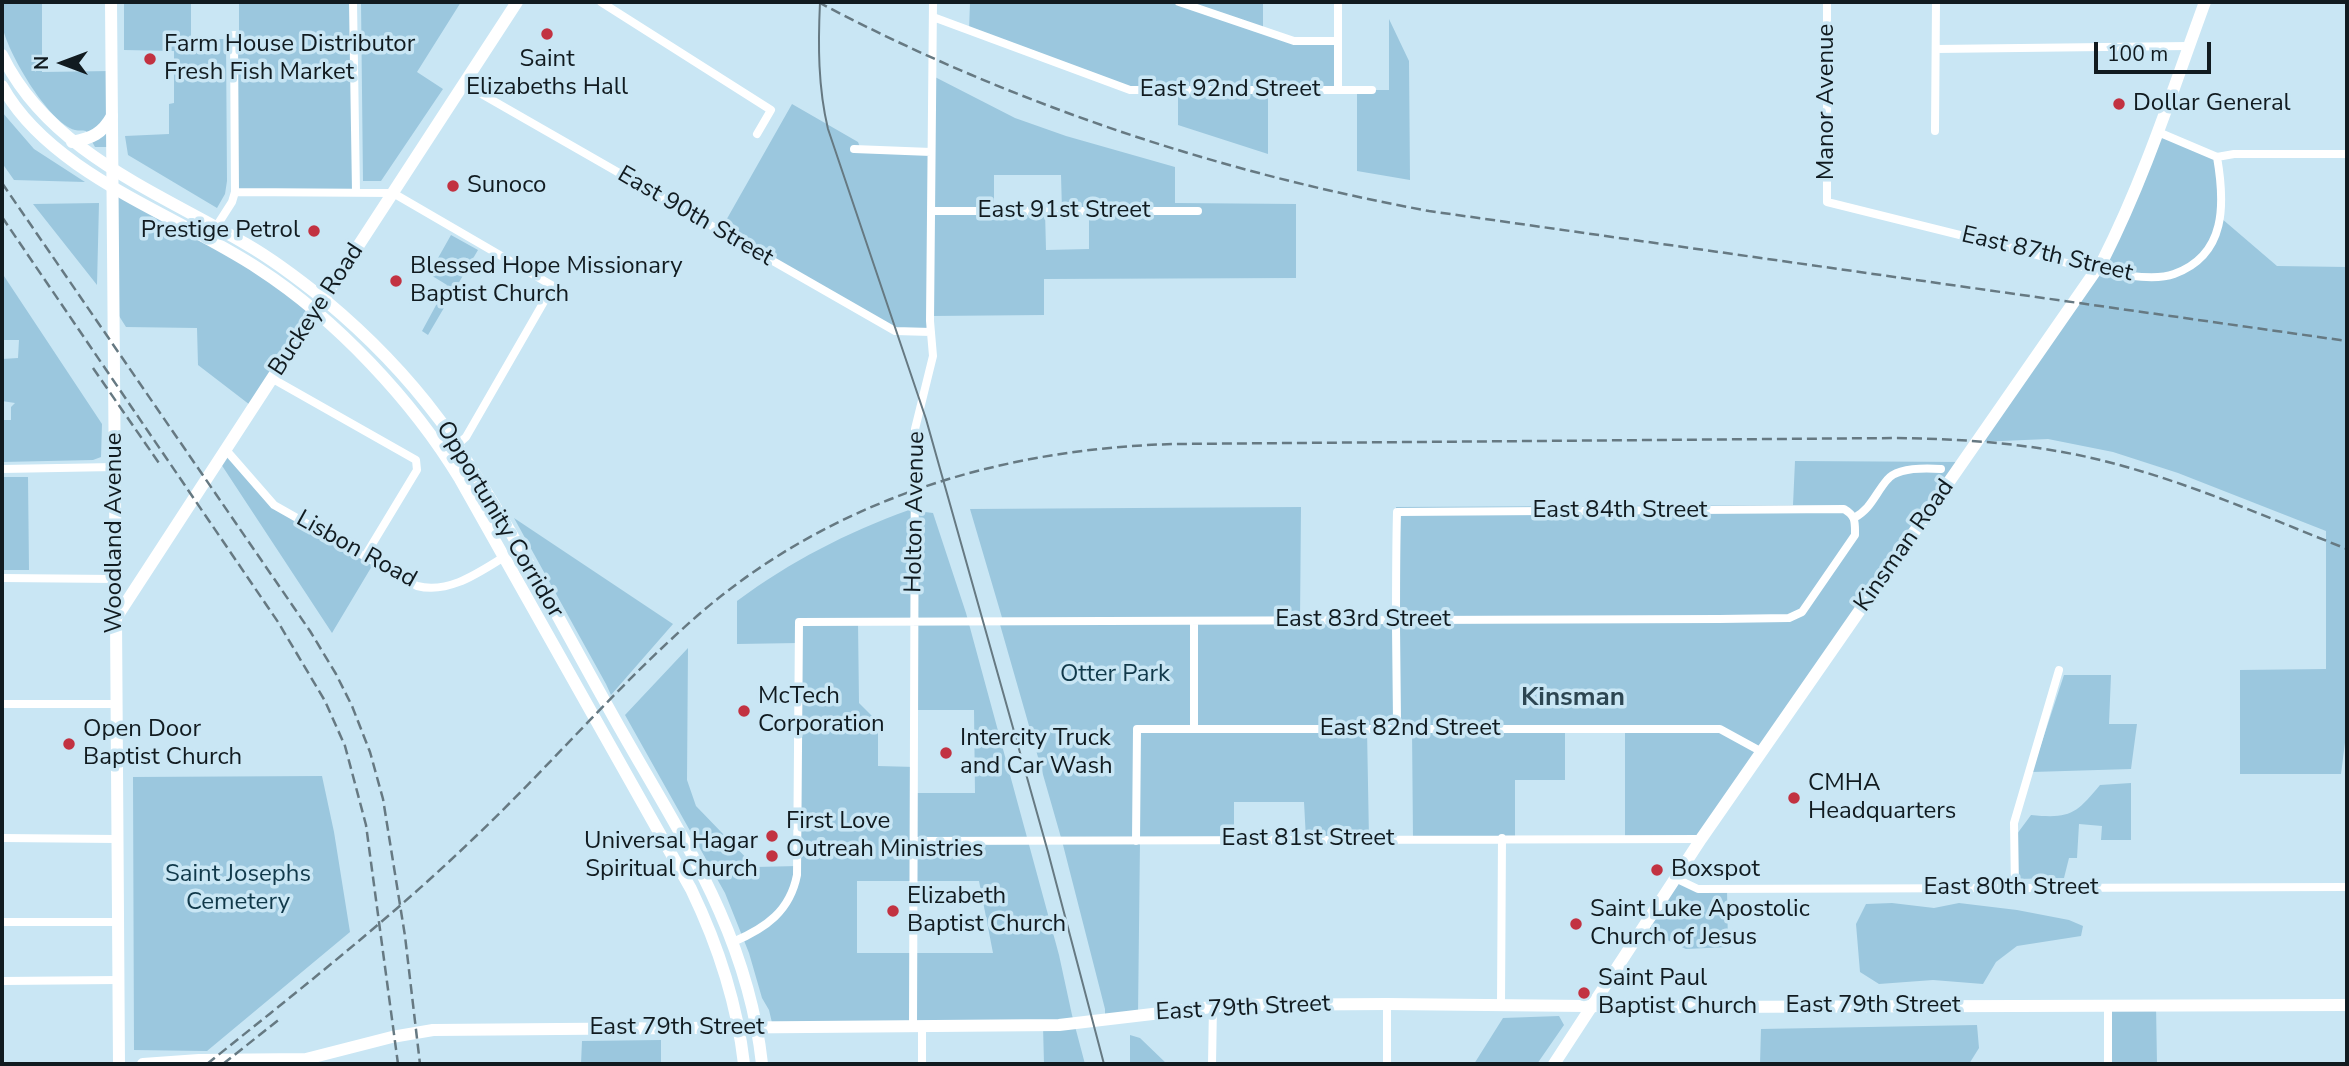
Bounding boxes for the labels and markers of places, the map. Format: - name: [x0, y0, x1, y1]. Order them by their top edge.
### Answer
- marker: Saint Elizabeths Hall: [539, 26, 555, 42]
- place label: Farm House Distributor Fresh Fish Market: [164, 31, 415, 87]
- place label: Saint Elizabeths Hall: [466, 46, 628, 102]
- marker: Farm House Distributor Fresh Fish Market: [142, 51, 158, 67]
- place label: Dollar General: [2133, 90, 2291, 118]
- marker: Dollar General: [2111, 96, 2127, 112]
- place label: Sunoco: [467, 172, 546, 200]
- marker: Sunoco: [445, 178, 461, 194]
- place label: Prestige Petrol: [141, 217, 300, 245]
- marker: Prestige Petrol: [306, 223, 322, 239]
- place label: Blessed Hope Missionary Baptist Church: [410, 253, 683, 309]
- marker: Blessed Hope Missionary Baptist Church: [388, 273, 404, 289]
- place label: McTech Corporation: [758, 683, 885, 739]
- marker: McTech Corporation: [736, 703, 752, 719]
- place label: Open Door Baptist Church: [83, 716, 242, 772]
- place label: Intercity Truck and Car Wash: [960, 725, 1113, 781]
- marker: Open Door Baptist Church: [61, 736, 77, 752]
- marker: Intercity Truck and Car Wash: [938, 745, 954, 761]
- place label: CMHA Headquarters: [1808, 770, 1956, 826]
- marker: CMHA Headquarters: [1786, 790, 1802, 806]
- place label: First Love Outreah Ministries: [786, 808, 984, 864]
- place label: Universal Hagar Spiritual Church: [584, 828, 758, 884]
- marker: First Love Outreah Ministries: [764, 828, 780, 844]
- marker: Universal Hagar Spiritual Church: [764, 848, 780, 864]
- place label: Boxspot: [1671, 856, 1760, 884]
- marker: Boxspot: [1649, 862, 1665, 878]
- place label: Elizabeth Baptist Church: [907, 883, 1066, 939]
- place label: Saint Luke Apostolic Church of Jesus: [1590, 896, 1810, 952]
- marker: Elizabeth Baptist Church: [885, 903, 901, 919]
- marker: Saint Luke Apostolic Church of Jesus: [1568, 916, 1584, 932]
- place label: Saint Paul Baptist Church: [1598, 965, 1757, 1021]
- marker: Saint Paul Baptist Church: [1576, 985, 1592, 1001]

